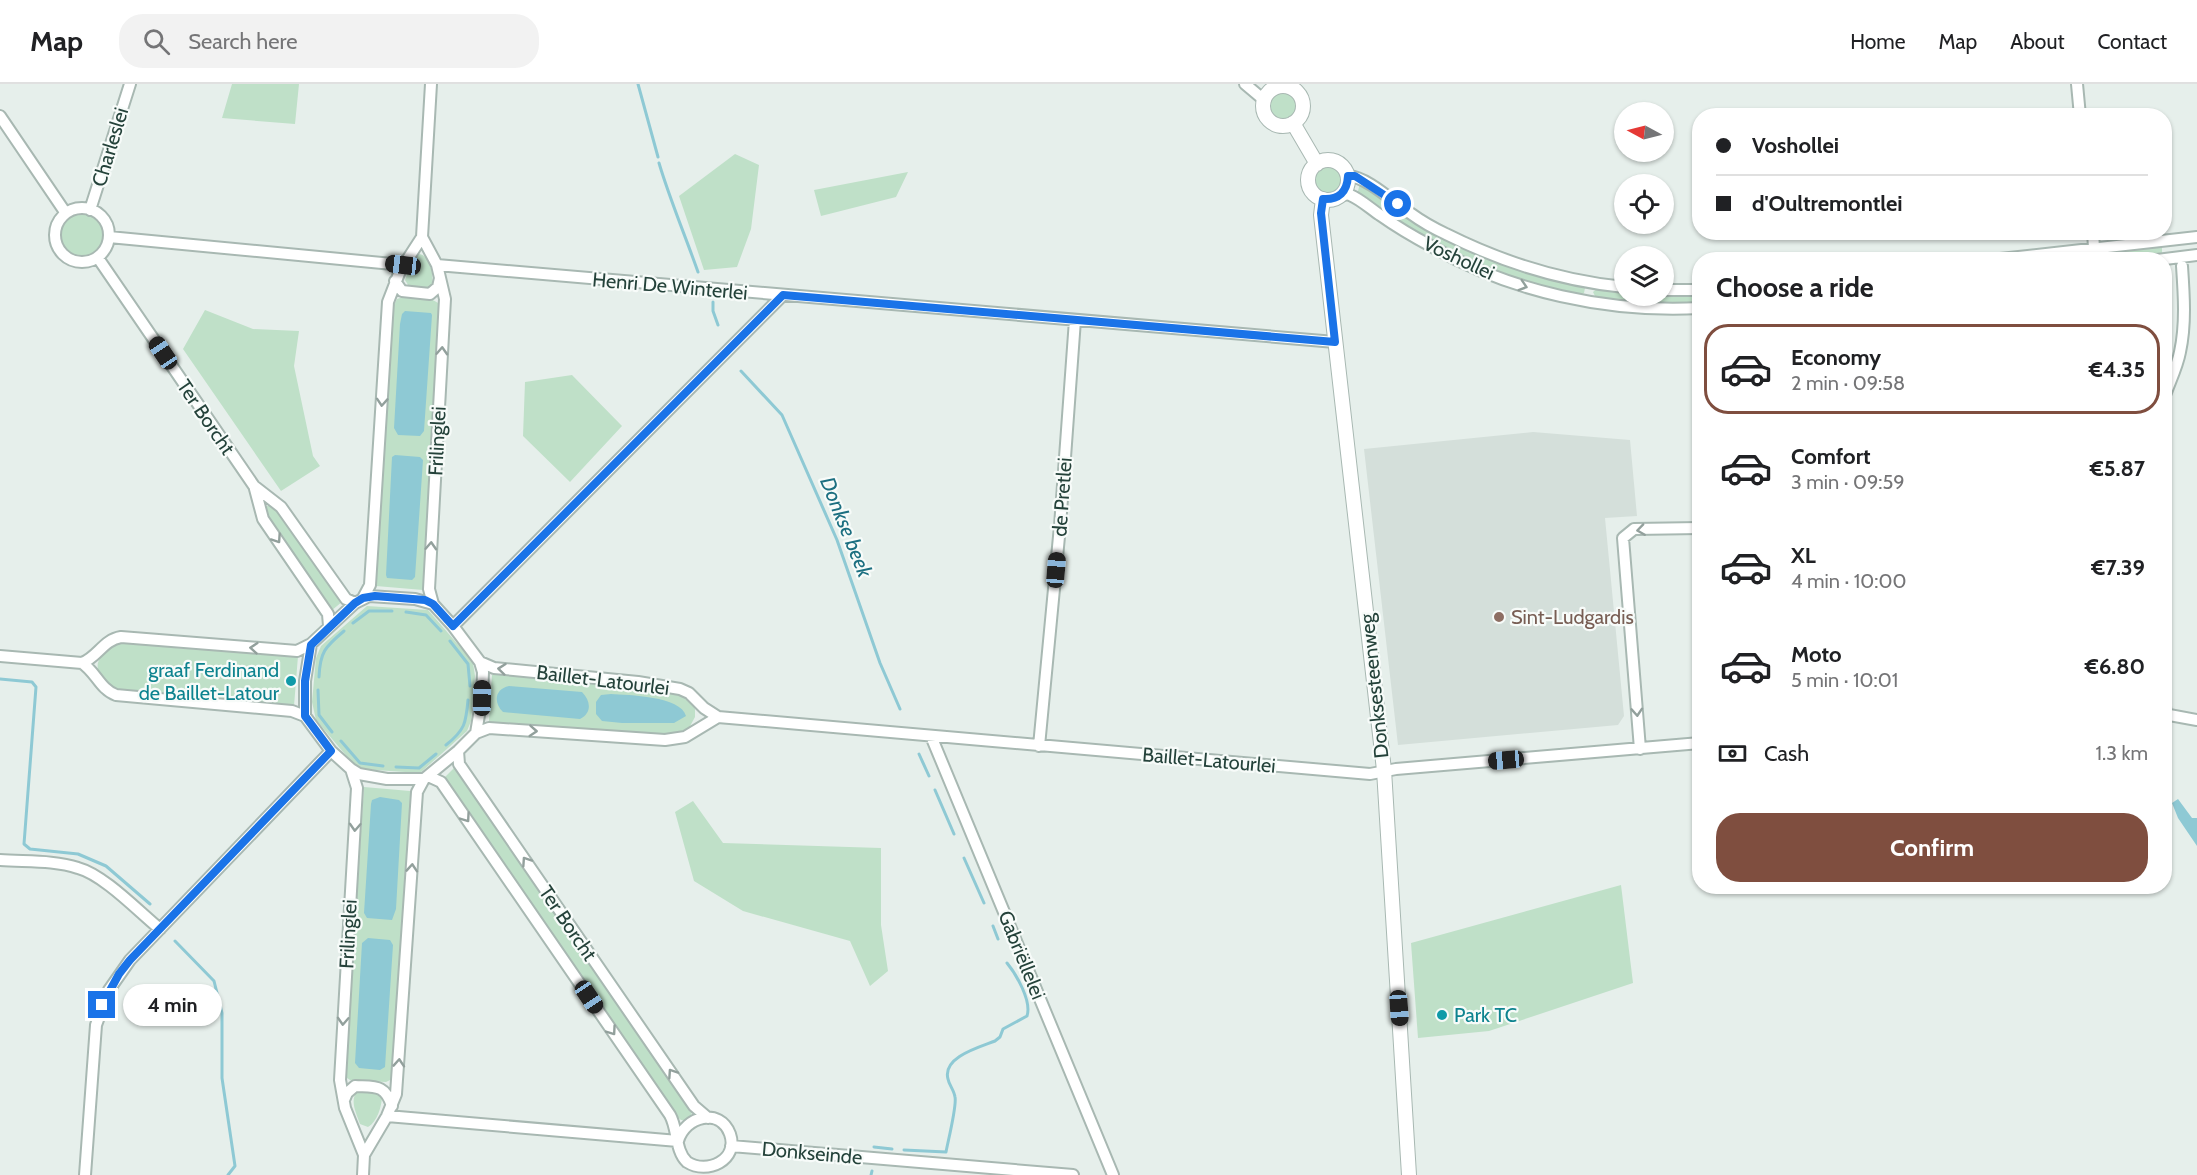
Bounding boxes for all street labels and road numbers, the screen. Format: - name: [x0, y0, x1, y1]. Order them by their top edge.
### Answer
- street label: Charleslei: [87, 105, 133, 189]
- street label: Voshollei: [1420, 231, 1498, 285]
- street label: Henri De Winterlei: [591, 267, 749, 305]
- street label: Ter Borcht: [172, 375, 240, 459]
- street label: Frilinglei: [423, 406, 451, 476]
- street label: de Pretlei: [1047, 457, 1077, 537]
- street label: Donksesteenweg: [1354, 612, 1394, 759]
- street label: Baillet-Latourlei: [535, 660, 671, 700]
- street label: Baillet-Latourlei: [1141, 742, 1277, 778]
- street label: Ter Borcht: [534, 881, 602, 965]
- street label: Frilinglei: [334, 899, 362, 969]
- street label: Gabriëllelei: [993, 907, 1051, 1003]
- street label: Donkseinde: [761, 1137, 863, 1169]

